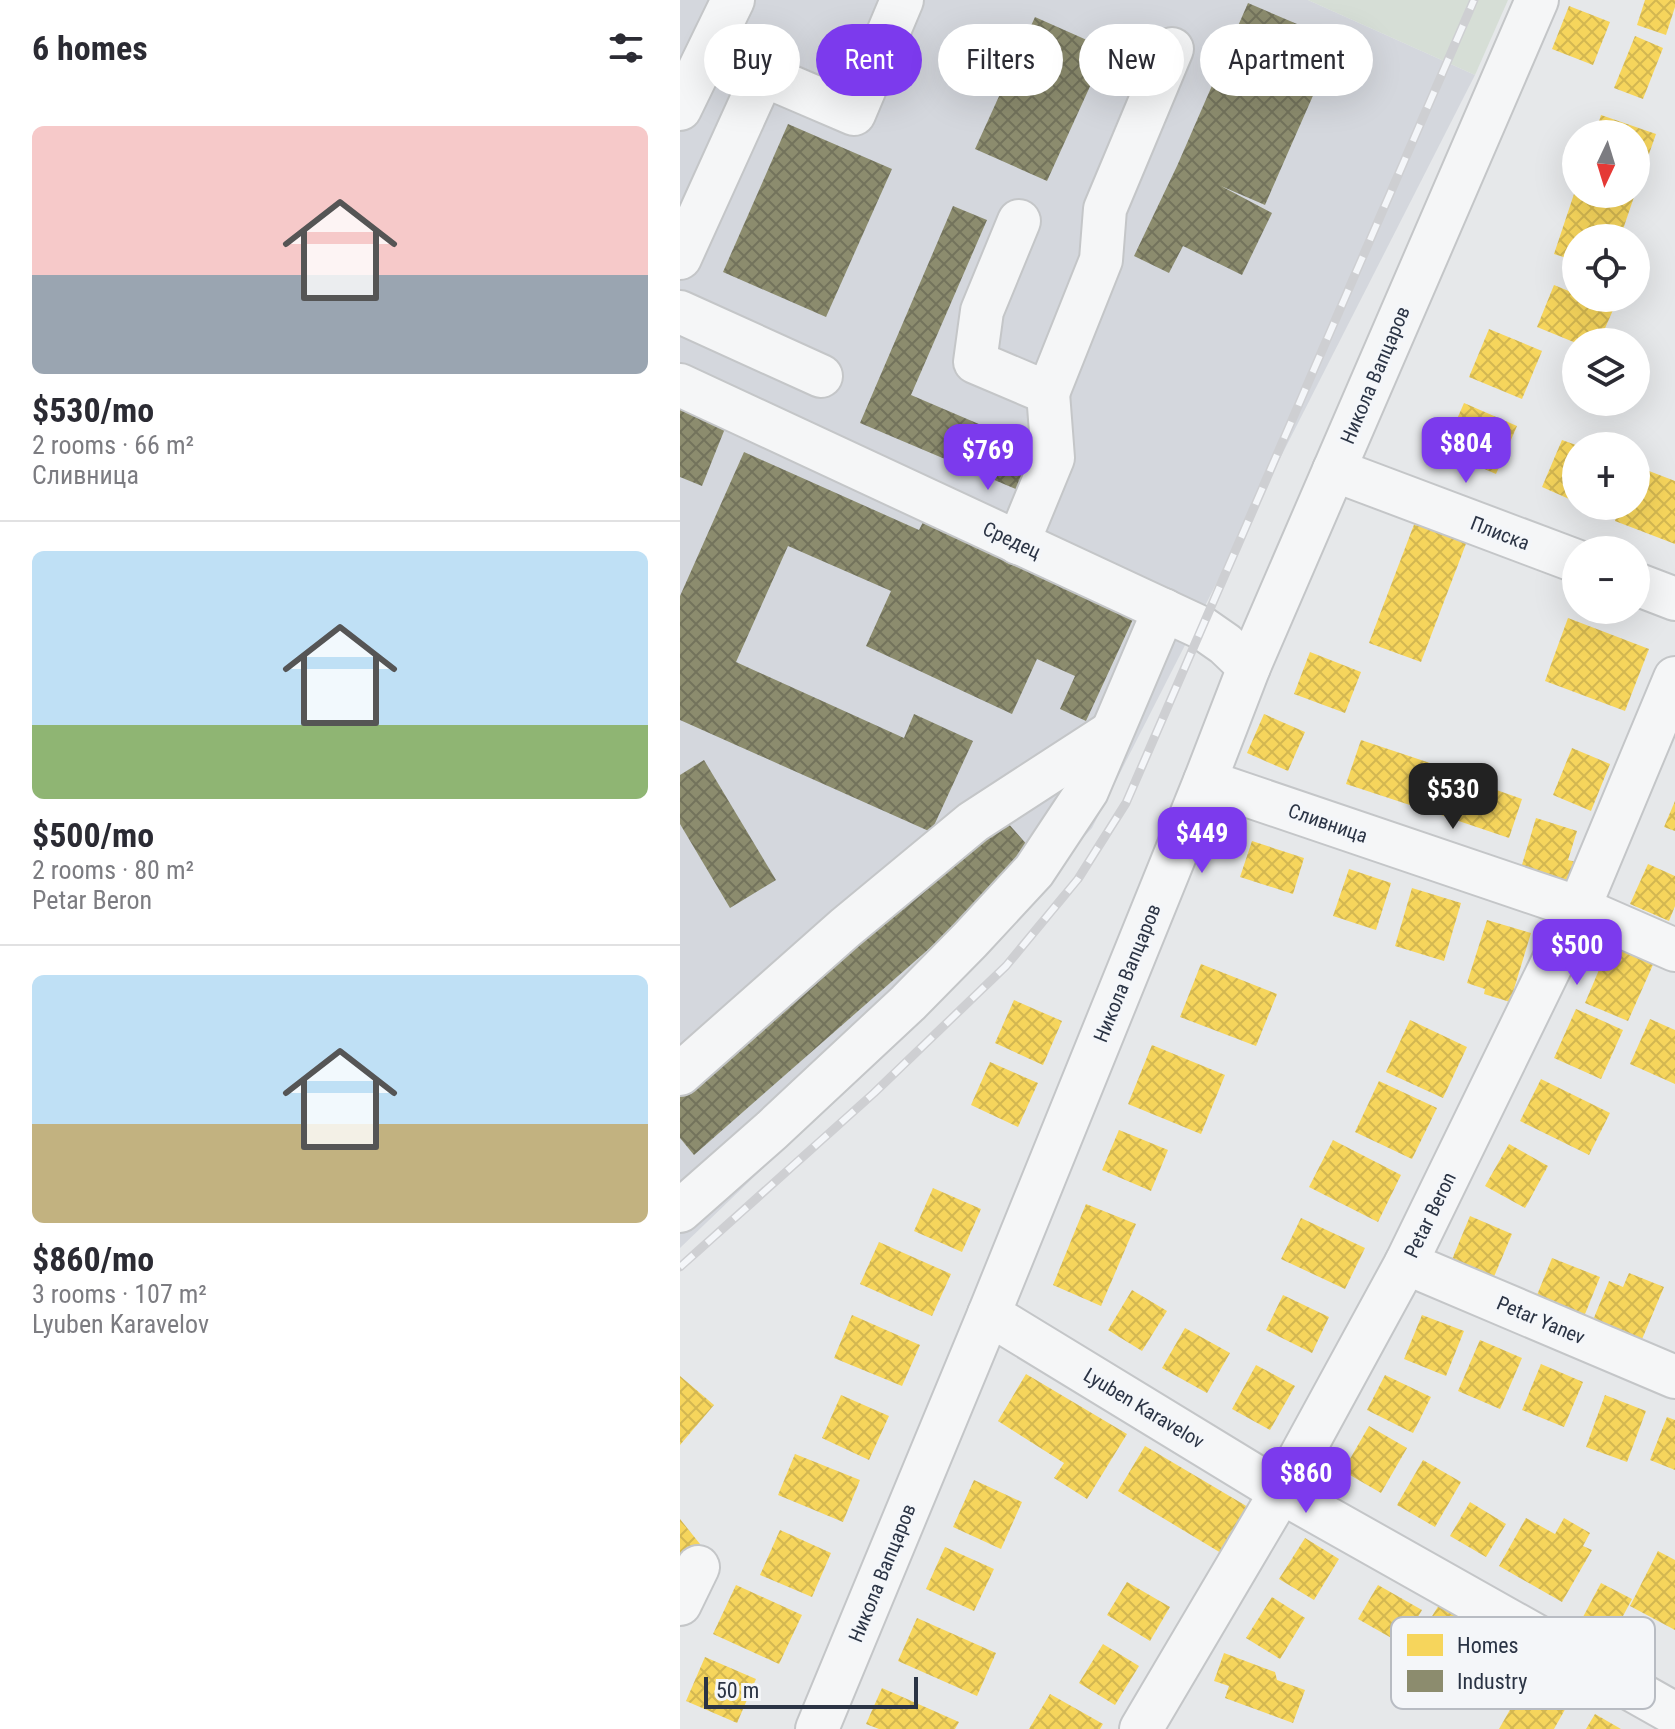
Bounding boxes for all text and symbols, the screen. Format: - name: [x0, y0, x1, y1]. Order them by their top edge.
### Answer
- chip: Buy: [704, 24, 800, 96]
- chip: Rent: [816, 24, 922, 96]
- chip: Filters: [938, 24, 1063, 96]
- chip: New: [1079, 24, 1184, 96]
- chip: Apartment: [1200, 24, 1373, 96]
- icon: filters: [604, 26, 648, 70]
- text: 6 homes: [32, 28, 148, 68]
- north arrow: [1562, 120, 1650, 208]
- map controls: [1562, 120, 1650, 624]
- icon: home: [268, 178, 412, 322]
- button: locate: [1562, 224, 1650, 312]
- street label: Никола Вапцаров: [1335, 303, 1415, 447]
- button: layers: [1562, 328, 1650, 416]
- text: $530/mo: [32, 390, 154, 430]
- pin: $804: [1419, 417, 1513, 485]
- pin: $769: [941, 424, 1035, 492]
- text: $804: [1440, 428, 1492, 458]
- text: 2 rooms · 66 m²: [32, 430, 194, 460]
- button: +: [1562, 432, 1650, 520]
- text: $769: [962, 435, 1014, 465]
- text: Сливница: [32, 460, 139, 490]
- street label: Плиска: [1467, 511, 1533, 555]
- street label: Средец: [979, 516, 1045, 564]
- button: −: [1562, 536, 1650, 624]
- icon: home: [268, 603, 412, 747]
- pin: $530: [1406, 763, 1500, 831]
- text: $530: [1427, 774, 1479, 804]
- street label: Сливница: [1285, 798, 1371, 848]
- pin: $449: [1155, 807, 1249, 875]
- text: $500/mo: [32, 815, 154, 855]
- text: $449: [1176, 818, 1228, 848]
- text: 2 rooms · 80 m²: [32, 855, 194, 885]
- text: Petar Beron: [32, 885, 152, 915]
- street label: Никола Вапцаров: [1088, 900, 1166, 1046]
- pin: $500: [1530, 919, 1624, 987]
- text: $500: [1551, 930, 1603, 960]
- icon: home: [268, 1027, 412, 1171]
- street label: Petar Beron: [1399, 1168, 1461, 1262]
- text: $860/mo: [32, 1239, 154, 1279]
- text: 3 rooms · 107 m²: [32, 1279, 207, 1309]
- street label: Petar Yanev: [1493, 1291, 1589, 1349]
- text: Lyuben Karavelov: [32, 1309, 209, 1339]
- street label: Lyuben Karavelov: [1079, 1363, 1209, 1454]
- pin: $860: [1259, 1447, 1353, 1515]
- text: $860: [1280, 1458, 1332, 1488]
- street label: Никола Вапцаров: [843, 1500, 921, 1646]
- legend: [1391, 1617, 1655, 1709]
- text: Homes: [1457, 1633, 1519, 1658]
- text: Industry: [1457, 1669, 1527, 1694]
- scale bar: [704, 1673, 918, 1709]
- text: 50 m: [716, 1678, 759, 1703]

